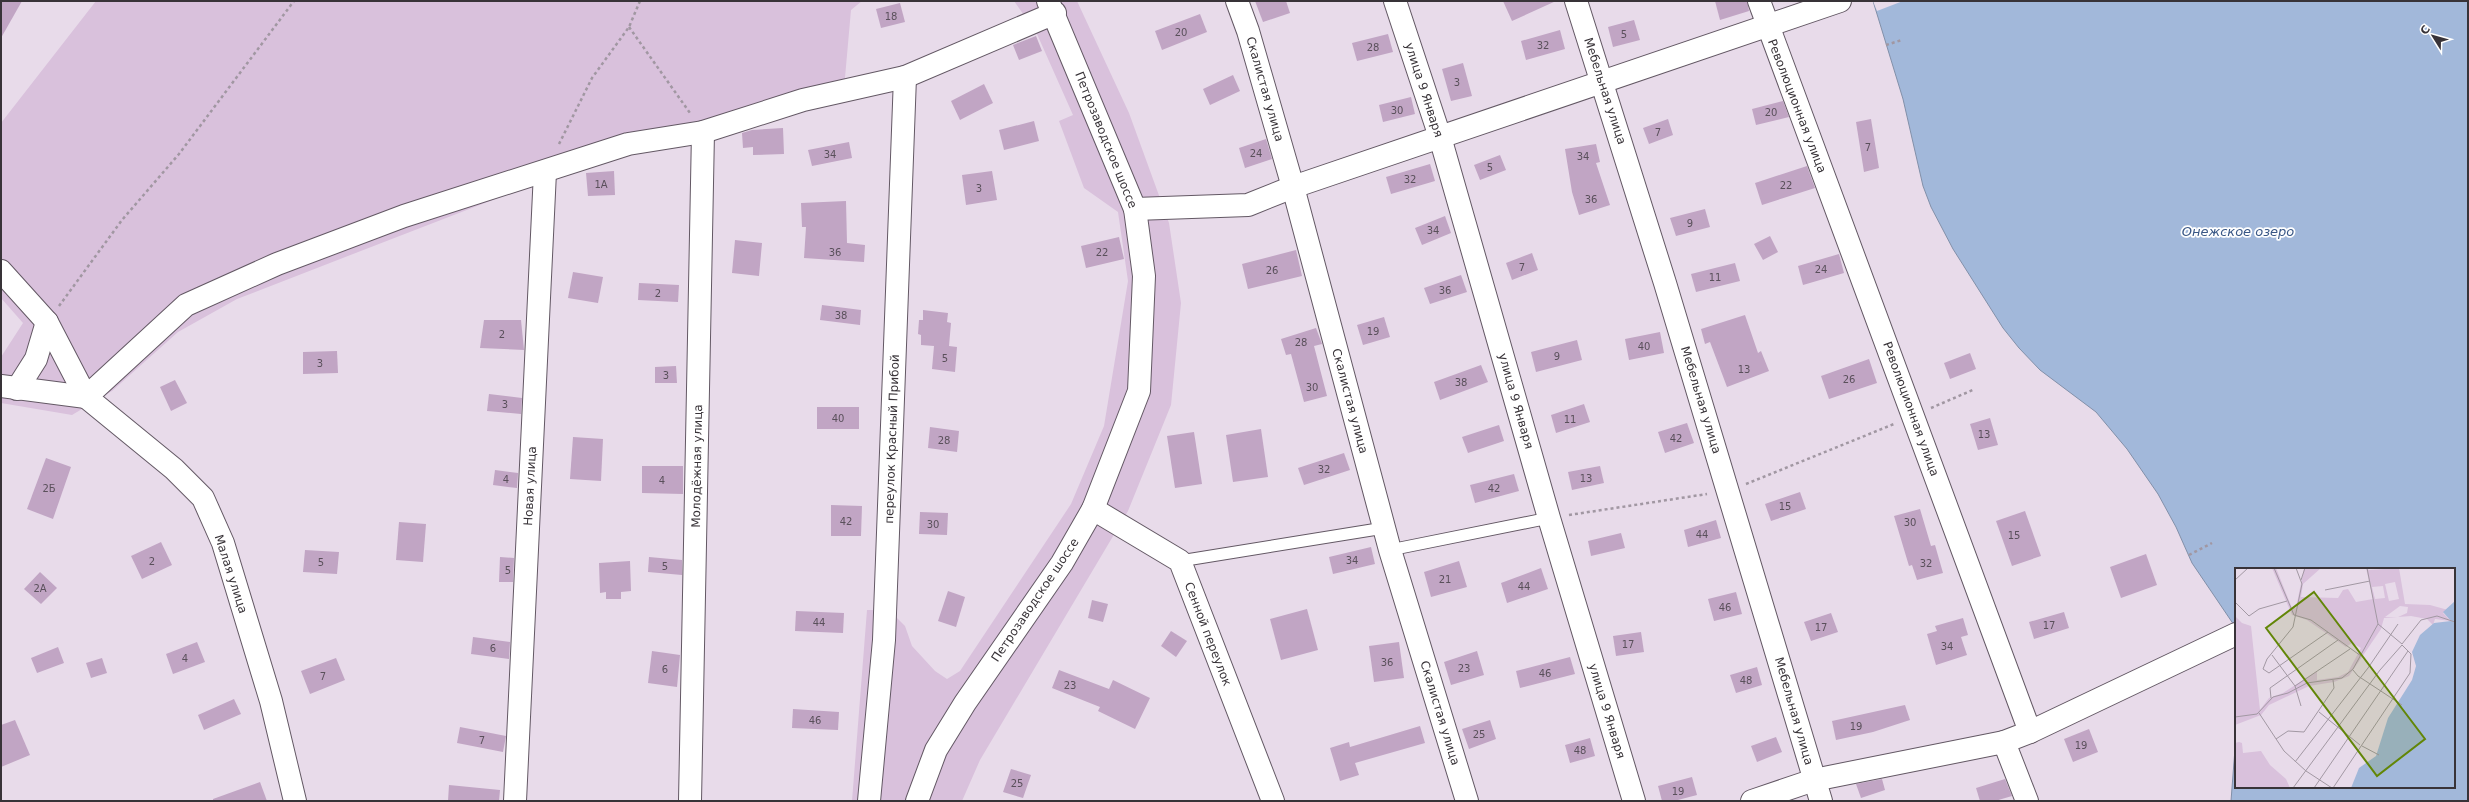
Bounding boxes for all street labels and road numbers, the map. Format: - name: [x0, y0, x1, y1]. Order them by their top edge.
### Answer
- street label: Скалистая улица: [1243, 35, 1287, 143]
- street label: Мебельная улица: [1581, 36, 1629, 146]
- street label: Революционная улица: [1765, 37, 1829, 175]
- street label: улица 9 Января: [1402, 41, 1446, 139]
- street label: Петрозаводское шоссе: [1072, 70, 1140, 210]
- street label: Революционная улица: [1880, 340, 1942, 478]
- street label: Мебельная улица: [1678, 345, 1724, 455]
- street label: Скалистая улица: [1329, 347, 1371, 455]
- street label: улица 9 Января: [1496, 352, 1536, 450]
- street label: переулок Красный Прибой: [882, 354, 902, 524]
- street label: Молодёжная улица: [689, 404, 705, 528]
- street label: Новая улица: [521, 446, 539, 526]
- street label: Малая улица: [212, 533, 250, 615]
- street label: Петрозаводское шоссе: [988, 536, 1082, 664]
- street label: Сенной переулок: [1182, 580, 1234, 688]
- street label: Мебельная улица: [1772, 655, 1816, 767]
- street label: Скалистая улица: [1417, 659, 1463, 767]
- street label: улица 9 Января: [1586, 662, 1628, 760]

